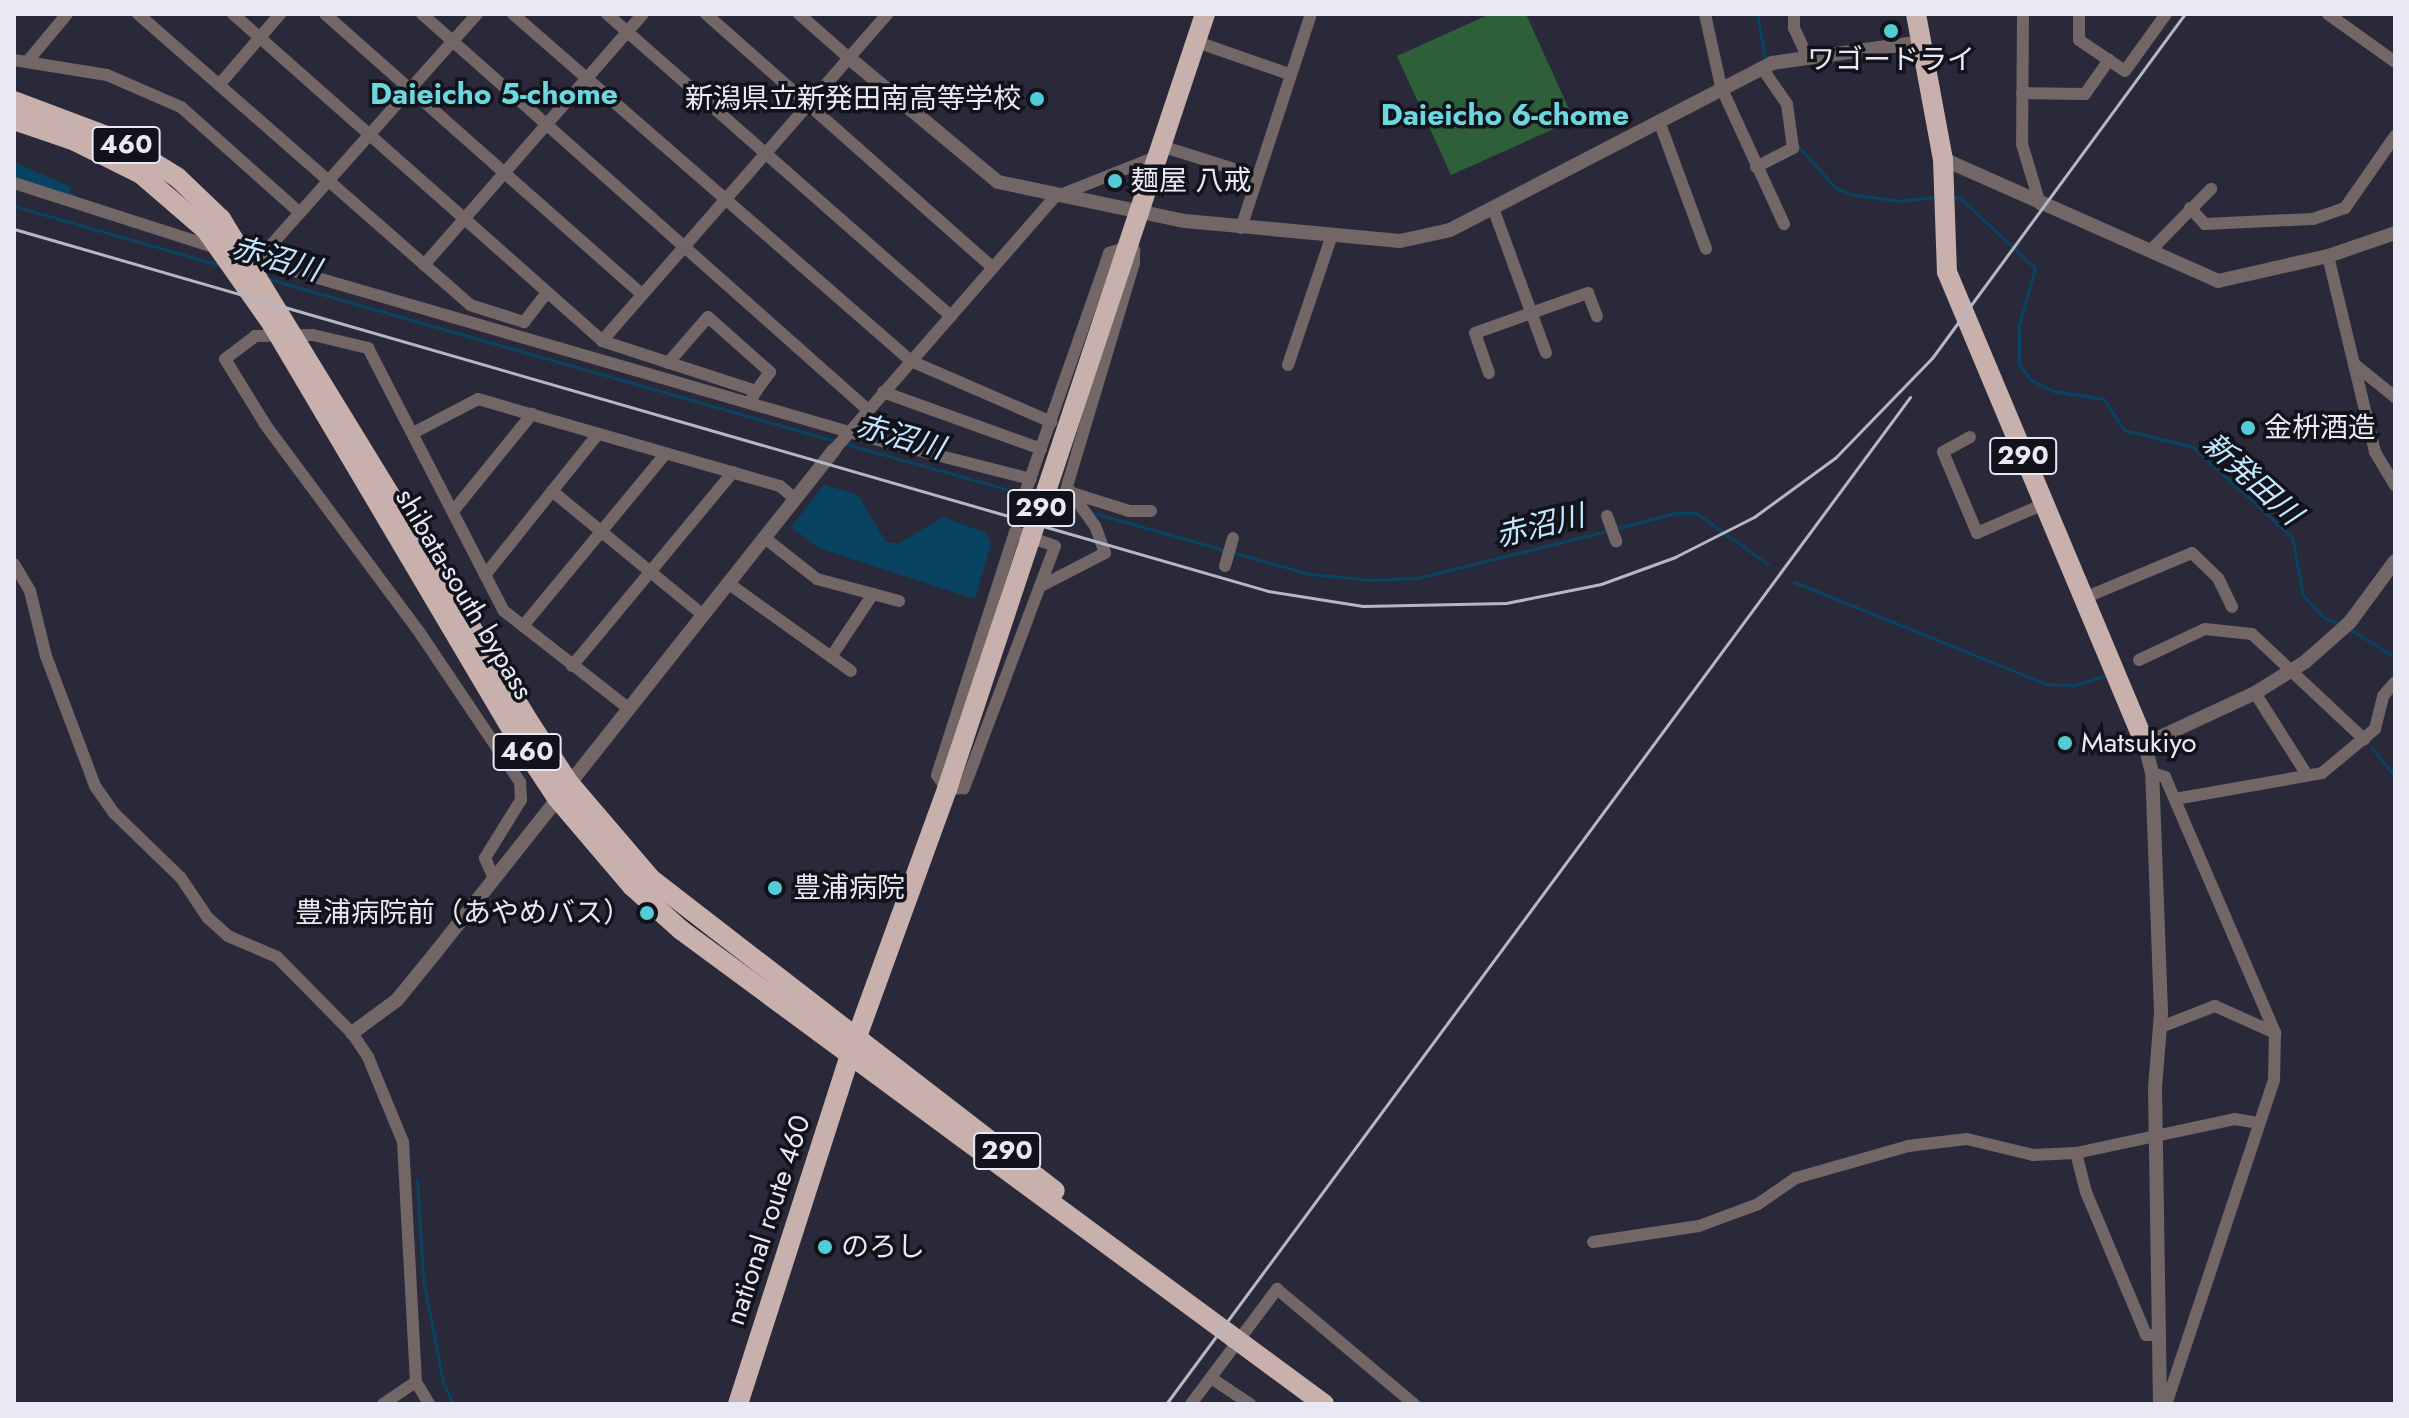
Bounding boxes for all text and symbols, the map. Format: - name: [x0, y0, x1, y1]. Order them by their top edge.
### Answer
- marker: ワゴードライ: [1882, 22, 1900, 40]
- place label: ワゴードライ: [1807, 43, 1975, 77]
- district label: Daieicho 5-chome: [370, 76, 618, 112]
- place label: 新潟県立新発田南高等学校: [685, 82, 1021, 116]
- marker: 新潟県立新発田南高等学校: [1028, 90, 1046, 108]
- district label: Daieicho 6-chome: [1381, 97, 1629, 133]
- road number: 460: [90, 123, 162, 167]
- place label: 麺屋 八戒: [1131, 164, 1251, 198]
- marker: 麺屋 八戒: [1106, 172, 1124, 190]
- water label: 赤沼川: [228, 229, 324, 289]
- water label: 赤沼川: [852, 407, 948, 467]
- place label: 金枡酒造: [2264, 411, 2376, 445]
- marker: 金枡酒造: [2239, 419, 2257, 437]
- water label: 新発田川: [2195, 425, 2309, 533]
- road number: 290: [1989, 434, 2057, 478]
- street label: shibata-south bypass: [388, 483, 540, 705]
- road number: 290: [1007, 486, 1075, 530]
- water label: 赤沼川: [1492, 498, 1588, 554]
- place label: Matsukiyo: [2081, 726, 2197, 760]
- road number: 460: [491, 730, 563, 774]
- marker: Matsukiyo: [2056, 734, 2074, 752]
- place label: 豊浦病院: [793, 871, 905, 905]
- marker: 豊浦病院: [764, 877, 786, 899]
- place label: 豊浦病院前（あやめバス）: [295, 896, 631, 930]
- marker: 豊浦病院前（あやめバス）: [638, 904, 656, 922]
- street label: national route 460: [718, 1111, 818, 1329]
- road number: 290: [973, 1129, 1041, 1173]
- place label: のろし: [841, 1230, 925, 1264]
- marker: のろし: [816, 1238, 834, 1256]

